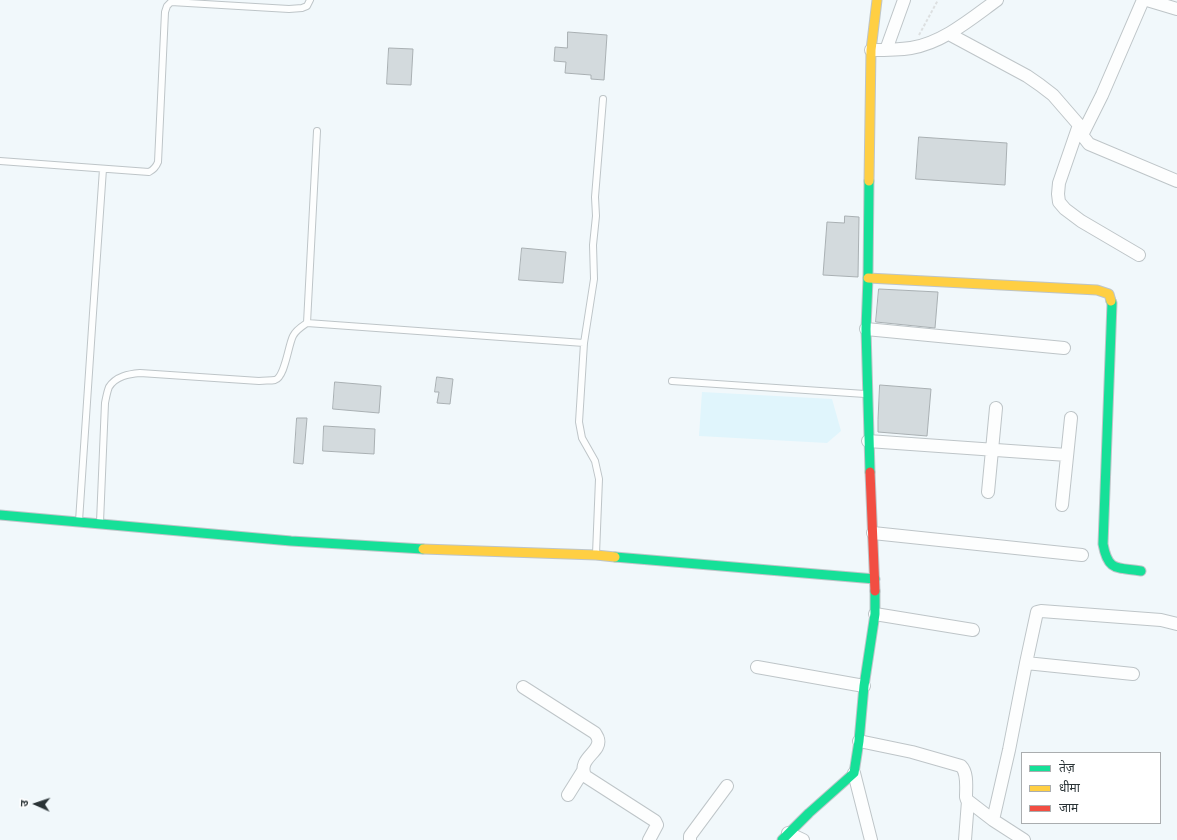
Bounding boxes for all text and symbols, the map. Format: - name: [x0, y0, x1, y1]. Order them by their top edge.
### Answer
- legend: [1021, 752, 1161, 824]
- text: तेज़: [1059, 760, 1075, 775]
- text: धीमा: [1059, 780, 1080, 795]
- north arrow: [16, 784, 56, 824]
- text: उ: [17, 800, 31, 807]
- text: जाम: [1059, 800, 1078, 815]

